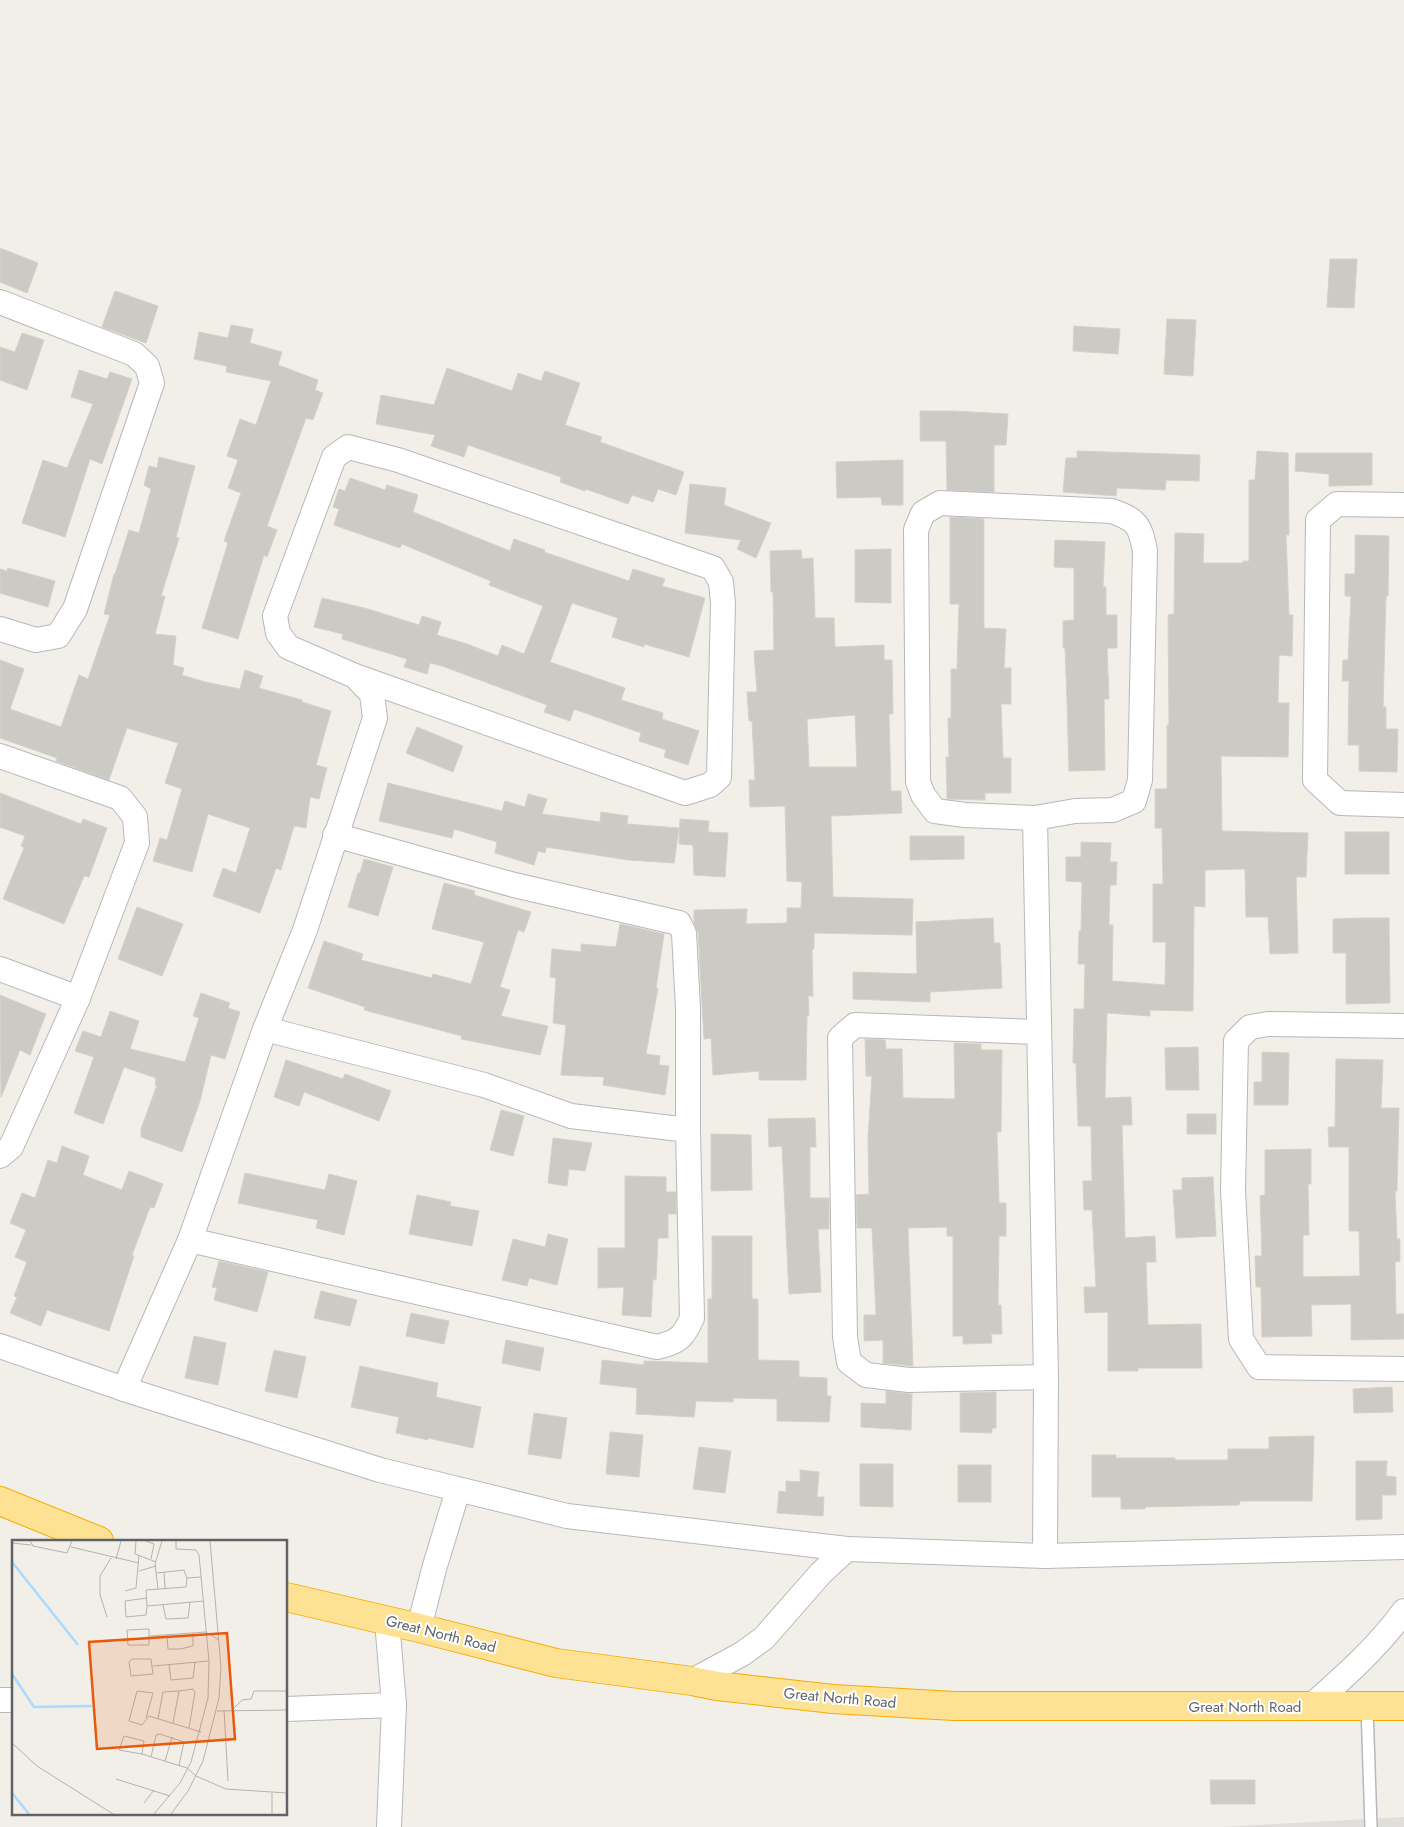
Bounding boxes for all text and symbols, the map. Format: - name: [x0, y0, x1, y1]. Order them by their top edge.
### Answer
- inset map: [12, 1540, 288, 1814]
- street label: Great North Road: [384, 1610, 498, 1658]
- street label: Great North Road: [783, 1682, 897, 1714]
- street label: Great North Road: [1189, 1696, 1301, 1718]

